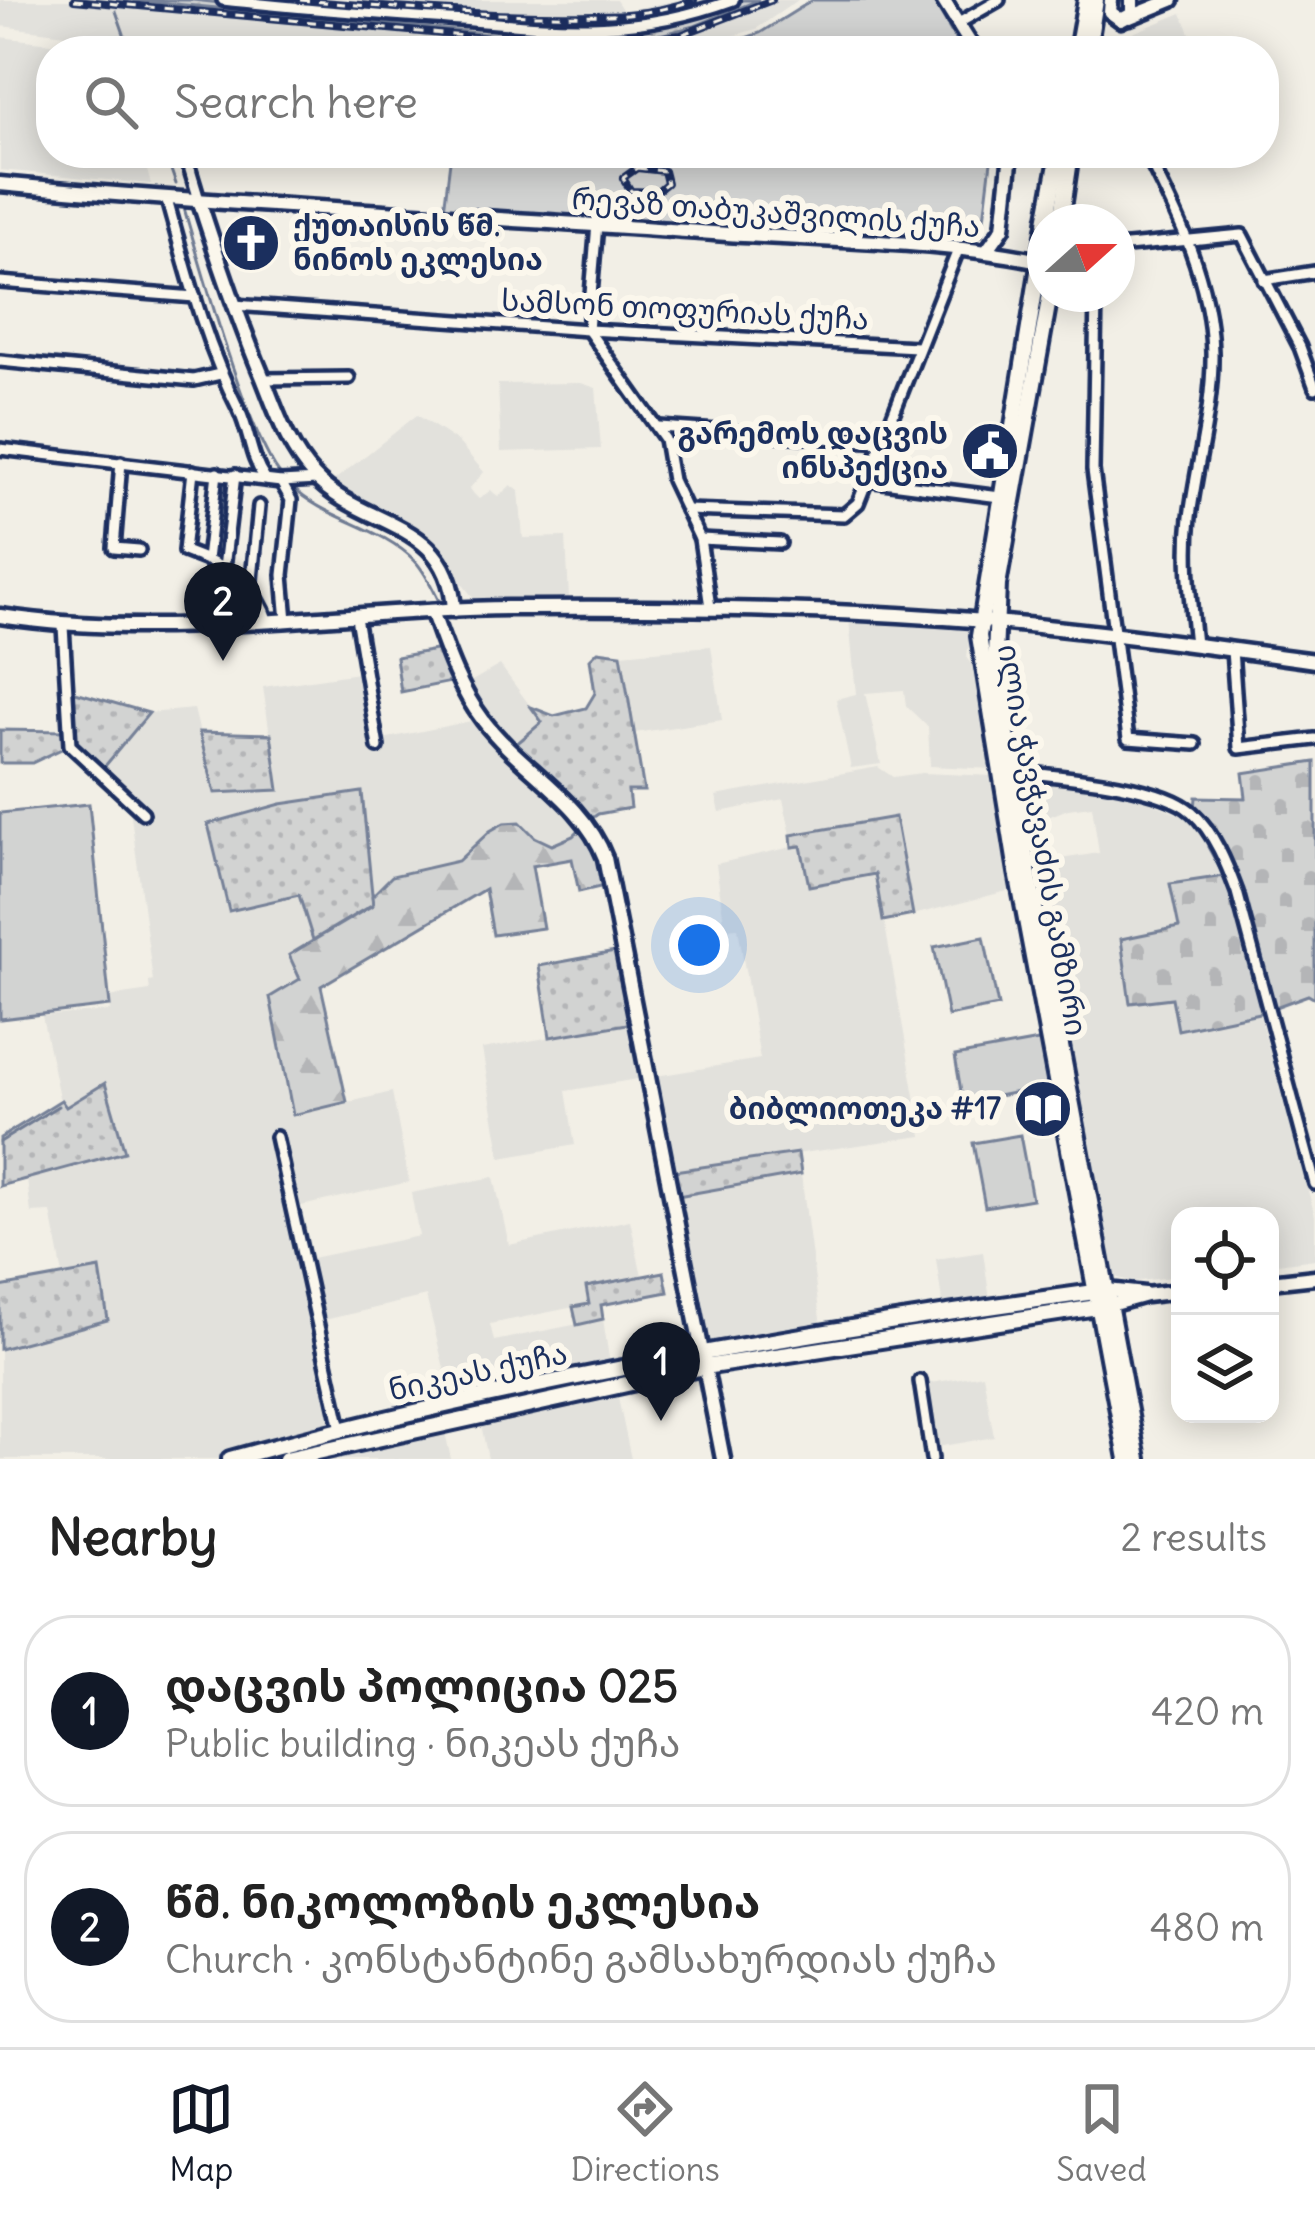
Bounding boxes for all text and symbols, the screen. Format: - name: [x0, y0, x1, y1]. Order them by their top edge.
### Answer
- search box: [36, 36, 1279, 168]
- icon: search: [78, 69, 144, 135]
- text: Search here: [174, 74, 418, 130]
- street label: რევაზ თაბუკაშვილის ქუჩა: [571, 179, 982, 245]
- north arrow: [1027, 204, 1135, 312]
- place label: ქუთაისის წმ. ნინოს ეკლესია: [293, 206, 543, 278]
- church icon: ქუთაისის წმ. ნინოს ეკლესია: [220, 212, 282, 274]
- street label: სამსონ თოფურიას ქუჩა: [500, 280, 870, 338]
- place label: გარემოს დაცვის ინსპექცია: [677, 414, 948, 486]
- public building icon: გარემოს დაცვის ინსპექცია: [959, 420, 1021, 482]
- pin: 2: [184, 562, 262, 661]
- street label: ილია ჭავჭავაძის გამზირი: [990, 641, 1096, 1039]
- your location: [669, 915, 729, 975]
- library icon: ბიბლიოთეკა #17: [1012, 1078, 1074, 1140]
- place label: ბიბლიოთეკა #17: [729, 1089, 1001, 1127]
- map controls: [1171, 1207, 1279, 1423]
- button: locate: [1171, 1207, 1279, 1315]
- button: layers: [1171, 1315, 1279, 1423]
- pin: 1: [622, 1322, 700, 1421]
- street label: ნიკეას ქუჩა: [385, 1334, 571, 1408]
- text: Nearby: [48, 1505, 217, 1569]
- text: 2 results: [1120, 1513, 1267, 1562]
- text: დაცვის პოლიცია 025: [165, 1658, 678, 1714]
- text: 1: [82, 1687, 98, 1736]
- text: 420 m: [1151, 1687, 1264, 1736]
- text: Public building · ნიკეას ქუჩა: [165, 1719, 680, 1768]
- text: წმ. ნიკოლოზის ეკლესია: [165, 1874, 760, 1930]
- text: 2: [79, 1903, 101, 1952]
- text: 480 m: [1150, 1903, 1264, 1952]
- text: Church · კონსტანტინე გამსახურდიას ქუჩა: [165, 1935, 997, 1984]
- tab: Map: [168, 2076, 234, 2190]
- tab: Directions: [571, 2076, 720, 2190]
- tab: Saved: [1056, 2076, 1147, 2190]

